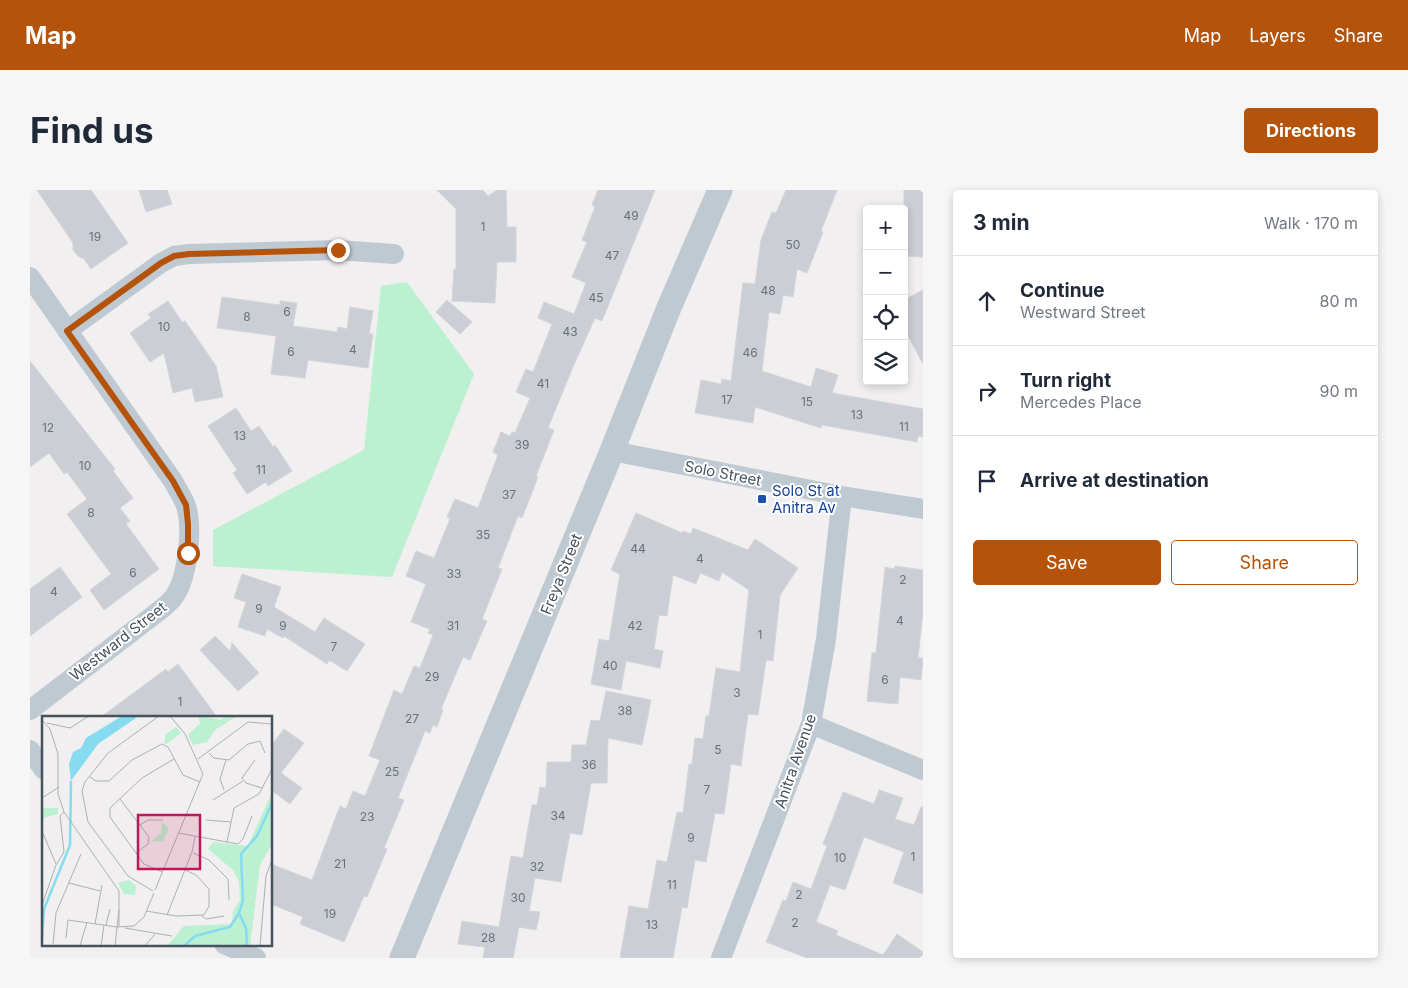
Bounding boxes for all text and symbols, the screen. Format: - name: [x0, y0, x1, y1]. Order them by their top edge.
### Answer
- text: Map: [25, 21, 76, 50]
- text: Map: [1184, 25, 1221, 46]
- text: Layers: [1249, 25, 1306, 46]
- text: Share: [1334, 25, 1383, 46]
- button: Directions: [1244, 108, 1378, 153]
- text: Find us: [30, 109, 154, 151]
- map controls: [863, 205, 908, 385]
- button: +: [863, 205, 908, 250]
- house number: 49: [623, 208, 639, 223]
- text: 3 min: [973, 210, 1029, 235]
- text: Walk · 170 m: [1264, 213, 1358, 233]
- house number: 1: [481, 219, 485, 234]
- house number: 19: [89, 229, 101, 244]
- house number: 50: [786, 237, 800, 252]
- route end: [327, 239, 350, 262]
- house number: 47: [605, 248, 619, 263]
- button: −: [863, 250, 908, 295]
- text: Continue: [1020, 279, 1105, 302]
- house number: 48: [760, 283, 776, 298]
- icon: ahead: [973, 287, 1001, 315]
- house number: 45: [588, 290, 604, 305]
- text: 80 m: [1319, 291, 1358, 311]
- button: locate: [863, 295, 908, 340]
- text: Westward Street: [1020, 302, 1145, 322]
- house number: 6: [283, 304, 291, 319]
- house number: 8: [243, 309, 251, 324]
- house number: 10: [158, 319, 170, 334]
- house number: 43: [562, 324, 578, 339]
- button: layers: [863, 340, 908, 385]
- house number: 4: [349, 342, 357, 357]
- house number: 6: [287, 344, 295, 359]
- house number: 46: [742, 345, 758, 360]
- text: Turn right: [1020, 369, 1111, 392]
- house number: 41: [537, 376, 549, 391]
- icon: right: [973, 377, 1001, 405]
- text: 90 m: [1319, 381, 1358, 401]
- house number: 17: [721, 392, 733, 407]
- text: Mercedes Place: [1020, 392, 1142, 412]
- house number: 15: [801, 394, 813, 409]
- house number: 13: [851, 407, 863, 422]
- house number: 11: [899, 419, 909, 434]
- house number: 12: [42, 420, 54, 435]
- house number: 13: [234, 428, 246, 443]
- house number: 39: [515, 437, 529, 452]
- street label: Solo Street: [683, 456, 763, 490]
- house number: 10: [79, 458, 91, 473]
- house number: 11: [256, 462, 266, 477]
- icon: arrive: [973, 467, 1001, 495]
- text: Arrive at destination: [1020, 469, 1209, 492]
- place label: Solo St at Anitra Av: [772, 481, 840, 517]
- house number: 37: [502, 487, 516, 502]
- marker: Solo St at Anitra Av: [756, 493, 768, 505]
- house number: 8: [87, 505, 95, 520]
- house number: 35: [476, 527, 490, 542]
- street label: Freya Street: [536, 531, 586, 617]
- button: Save: [973, 540, 1161, 585]
- button: Share: [1171, 540, 1358, 585]
- house number: 44: [630, 541, 646, 556]
- route start: [177, 542, 200, 565]
- house number: 4: [696, 551, 704, 566]
- house number: 6: [129, 565, 137, 580]
- house number: 33: [447, 566, 461, 581]
- house number: 2: [899, 572, 907, 587]
- house number: 4: [50, 584, 58, 599]
- street label: Westward Street: [66, 597, 170, 685]
- house number: 9: [255, 601, 263, 616]
- house number: 4: [896, 613, 904, 628]
- house number: 9: [279, 618, 287, 633]
- house number: 31: [447, 618, 459, 633]
- house number: 42: [627, 618, 643, 633]
- house number: 1: [758, 627, 762, 642]
- house number: 7: [331, 639, 338, 654]
- house number: 40: [602, 658, 618, 673]
- house number: 29: [425, 669, 439, 684]
- house number: 6: [881, 672, 889, 687]
- house number: 3: [733, 685, 741, 700]
- house number: 1: [178, 694, 182, 709]
- house number: 38: [618, 703, 632, 718]
- house number: 27: [405, 711, 419, 726]
- street label: Anitra Avenue: [770, 711, 820, 811]
- inset map: [42, 716, 272, 946]
- house number: 5: [714, 742, 722, 757]
- house number: 36: [582, 757, 596, 772]
- house number: 25: [385, 764, 399, 779]
- house number: 7: [704, 782, 711, 797]
- house number: 34: [550, 808, 566, 823]
- house number: 23: [360, 809, 374, 824]
- house number: 9: [687, 830, 695, 845]
- house number: 1: [911, 849, 915, 864]
- house number: 10: [834, 850, 846, 865]
- house number: 21: [334, 856, 346, 871]
- house number: 32: [530, 859, 544, 874]
- house number: 11: [667, 877, 677, 892]
- house number: 2: [795, 887, 803, 902]
- house number: 30: [511, 890, 525, 905]
- house number: 19: [324, 906, 336, 921]
- house number: 2: [791, 915, 799, 930]
- house number: 13: [646, 917, 658, 932]
- house number: 28: [481, 930, 495, 945]

